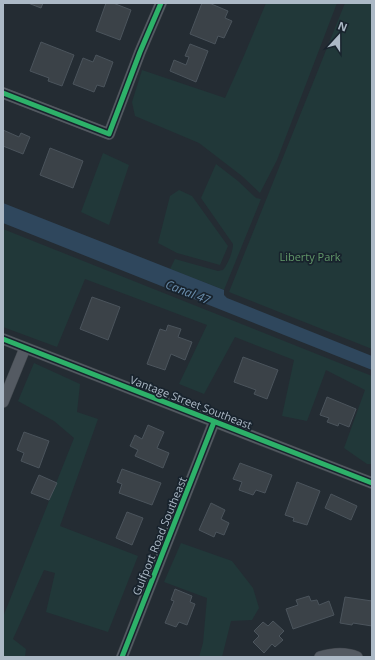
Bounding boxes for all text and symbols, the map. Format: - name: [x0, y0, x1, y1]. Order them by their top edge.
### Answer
- north arrow: [319, 16, 359, 56]
- text: N: [336, 18, 350, 35]
- park label: Liberty Park: [279, 249, 341, 264]
- water label: Canal 47: [163, 276, 213, 308]
- street label: Vantage Street Southeast: [128, 372, 254, 432]
- street label: Gulfport Road Southeast: [128, 474, 190, 597]

